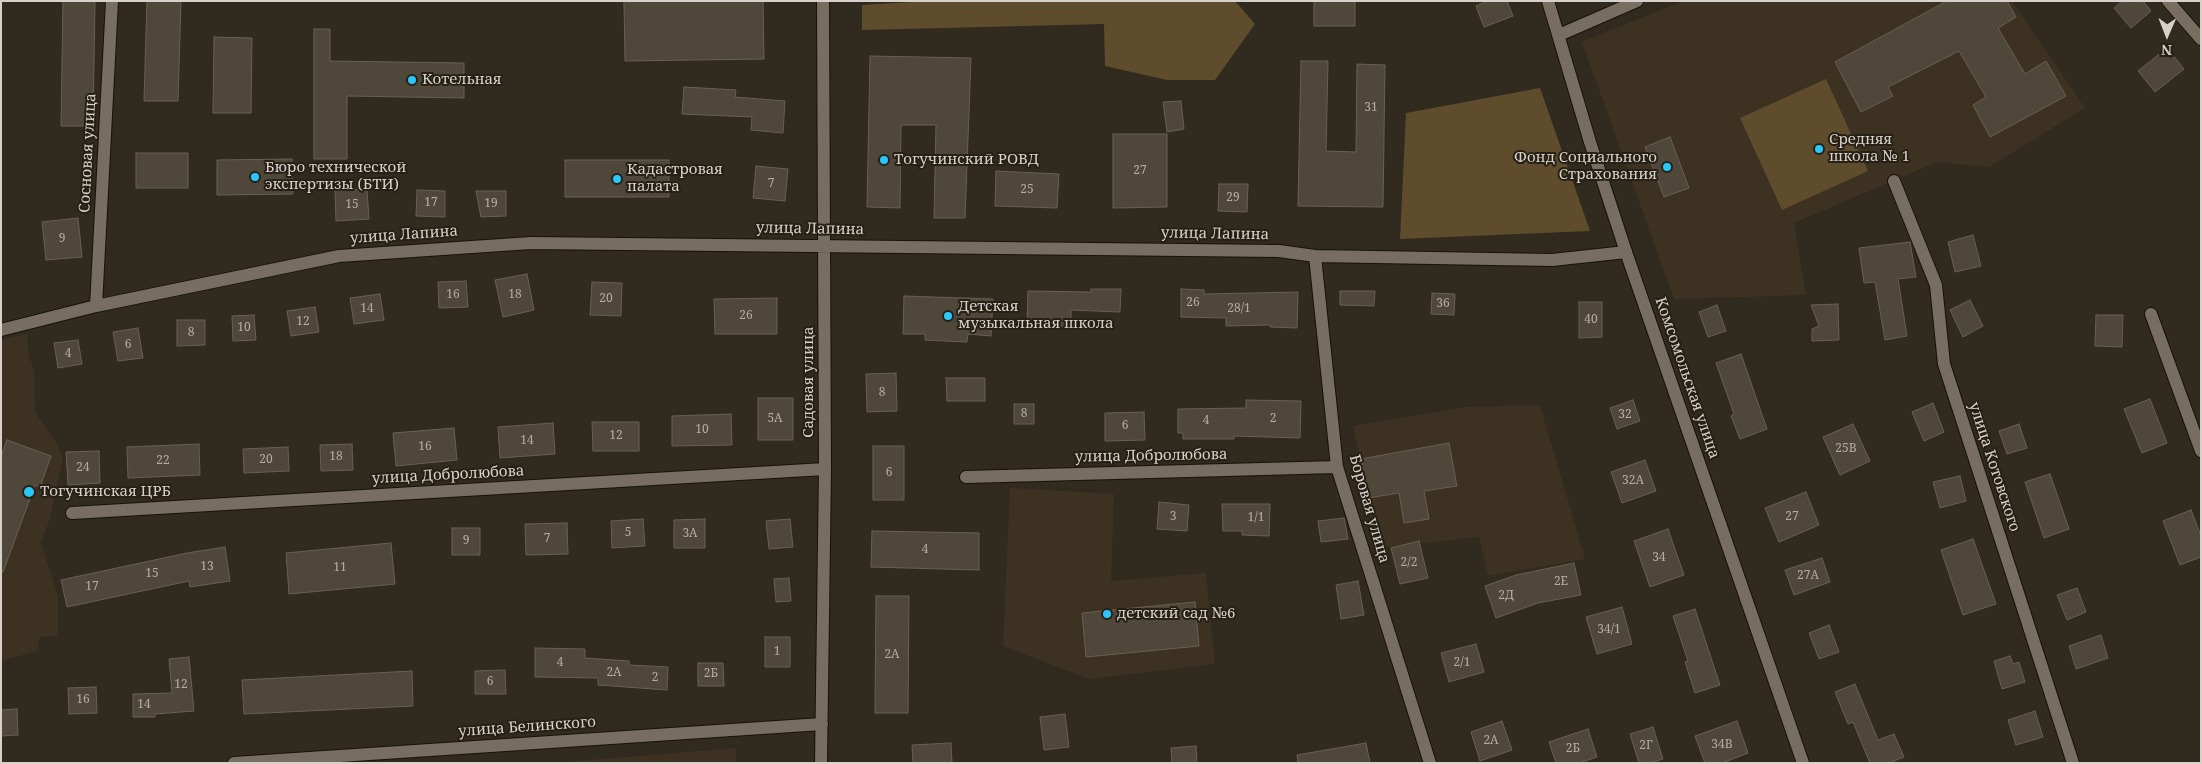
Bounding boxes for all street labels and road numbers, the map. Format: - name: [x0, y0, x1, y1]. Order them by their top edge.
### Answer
- street label: Сосновая улица: [76, 93, 100, 213]
- street label: улица Лапина: [756, 219, 864, 239]
- street label: улица Лапина: [349, 222, 459, 248]
- street label: улица Лапина: [1161, 224, 1269, 244]
- street label: Комсомольская улица: [1651, 295, 1723, 461]
- street label: Садовая улица: [800, 326, 818, 438]
- street label: улица Котовского: [1965, 400, 2023, 534]
- street label: улица Добролюбова: [1074, 446, 1228, 466]
- street label: Боровая улица: [1345, 453, 1393, 565]
- street label: улица Добролюбова: [371, 462, 525, 488]
- street label: улица Белинского: [458, 713, 596, 741]

